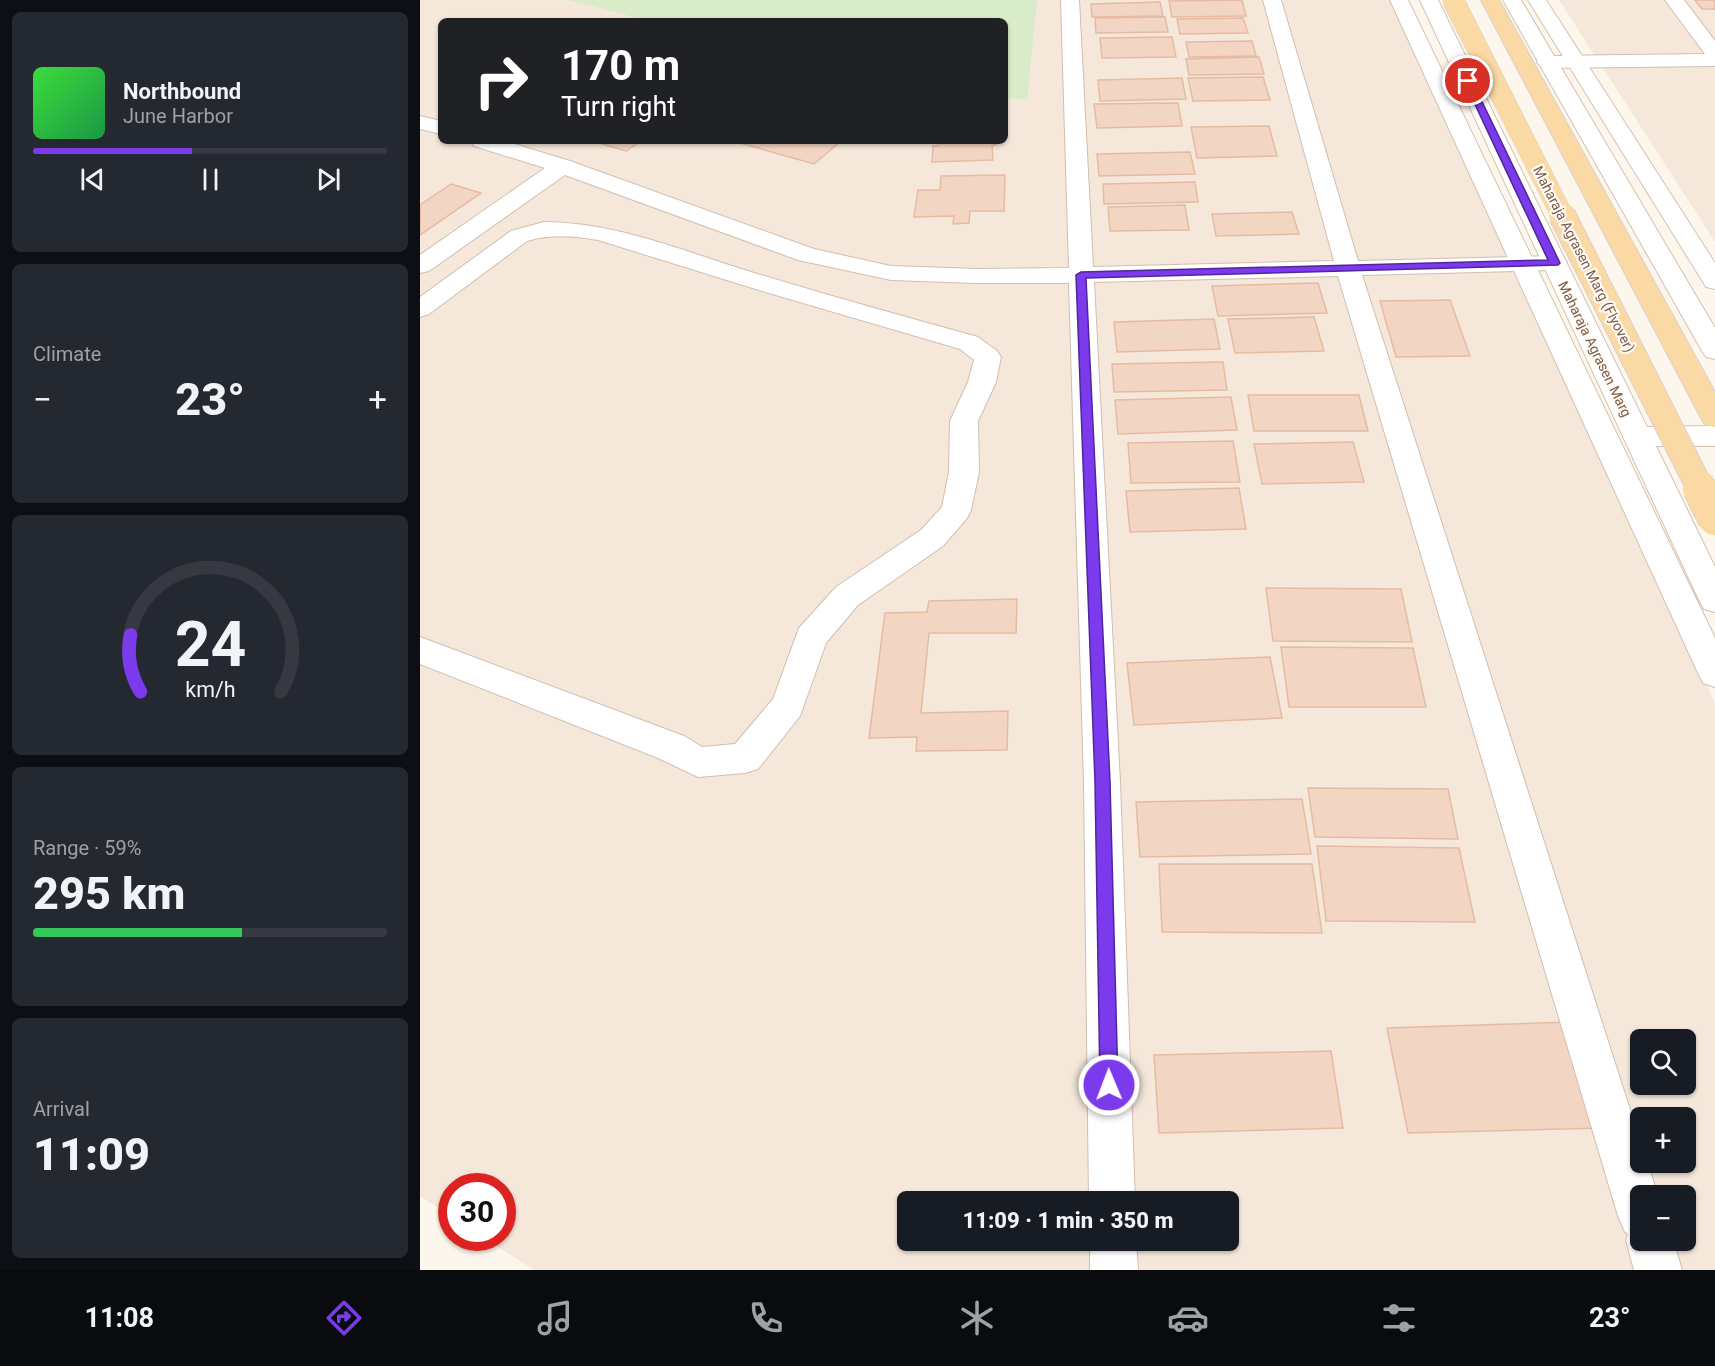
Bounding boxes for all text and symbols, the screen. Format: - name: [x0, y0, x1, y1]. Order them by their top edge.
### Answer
- text: 170 m: [561, 41, 680, 90]
- icon: right: [462, 42, 540, 120]
- pin: [1442, 55, 1493, 106]
- icon: arrive: [1451, 64, 1484, 97]
- text: Northbound: [123, 79, 241, 104]
- text: Turn right: [561, 91, 676, 123]
- text: June Harbor: [123, 104, 233, 128]
- icon: previous: [76, 163, 109, 196]
- icon: pause: [194, 163, 227, 196]
- icon: next: [312, 163, 345, 196]
- street label: Maharaja Agrasen Marg (Flyover): [1530, 163, 1638, 355]
- street label: Maharaja Agrasen Marg: [1555, 278, 1635, 420]
- text: Climate: [33, 342, 101, 366]
- text: 23°: [175, 373, 245, 426]
- text: −: [33, 380, 52, 419]
- text: +: [368, 380, 387, 419]
- text: 24: [174, 608, 246, 681]
- text: km/h: [185, 677, 235, 702]
- text: Range · 59%: [33, 836, 141, 860]
- text: 295 km: [33, 867, 185, 920]
- map controls: [1630, 1029, 1696, 1251]
- button: search: [1630, 1029, 1696, 1095]
- position arrow: [1077, 1053, 1141, 1117]
- text: Arrival: [33, 1097, 90, 1121]
- button: +: [1630, 1107, 1696, 1173]
- text: 11:09: [33, 1128, 150, 1181]
- speed limit sign: 30: [438, 1173, 516, 1251]
- button: −: [1630, 1185, 1696, 1251]
- text: 11:09 · 1 min · 350 m: [963, 1208, 1173, 1233]
- icon: directions: [323, 1297, 365, 1339]
- icon: music: [534, 1297, 576, 1339]
- icon: phone: [745, 1297, 787, 1339]
- icon: climate: [956, 1297, 998, 1339]
- icon: car: [1167, 1297, 1209, 1339]
- icon: filters: [1378, 1297, 1420, 1339]
- text: 11:08: [84, 1302, 154, 1334]
- text: 23°: [1589, 1302, 1630, 1334]

